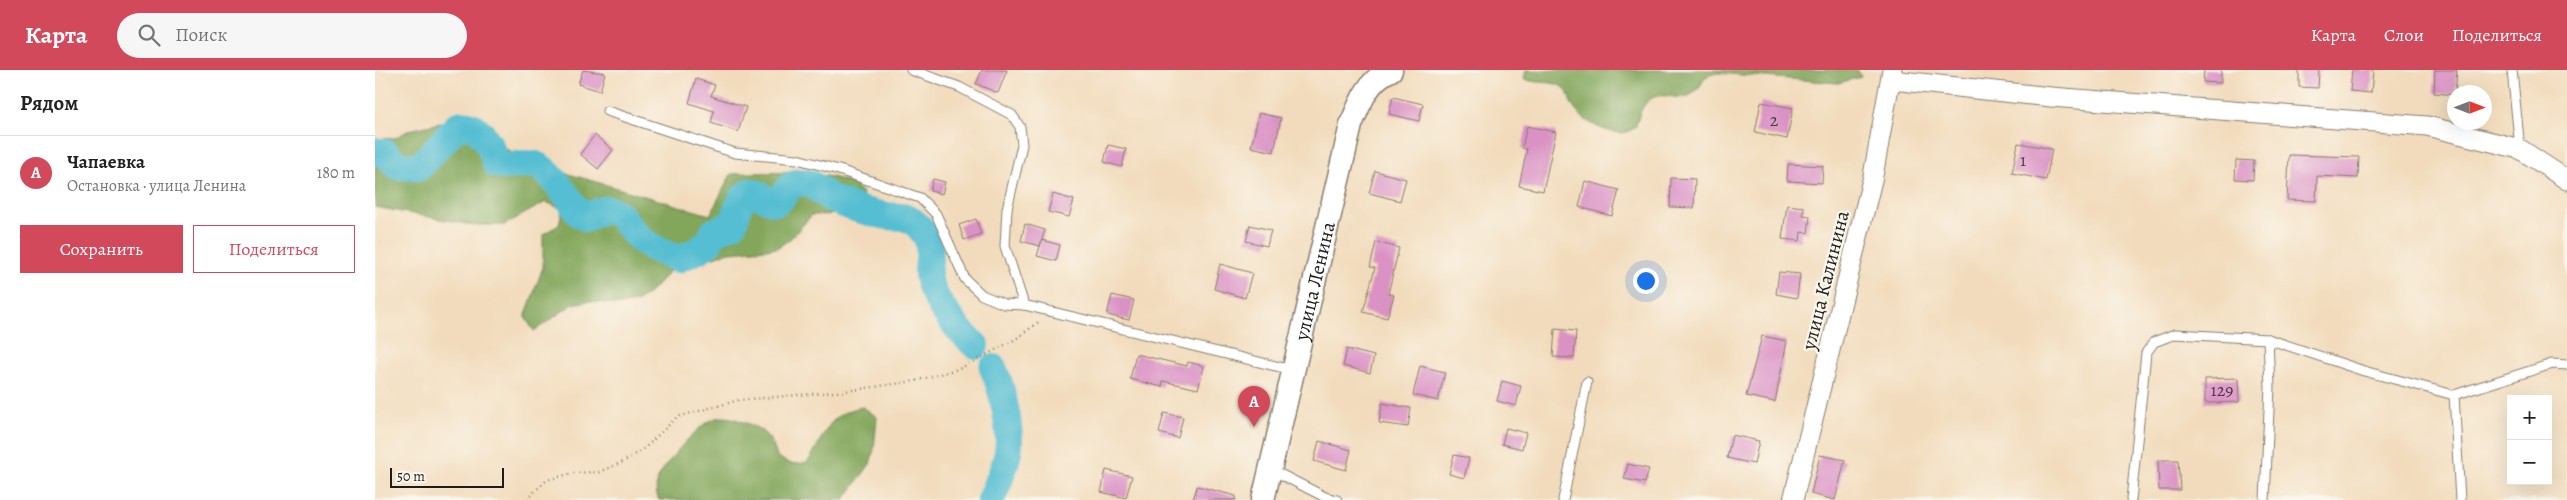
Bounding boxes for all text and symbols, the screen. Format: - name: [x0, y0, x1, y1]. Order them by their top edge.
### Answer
- search box: [117, 13, 467, 58]
- text: Карта: [25, 19, 87, 51]
- icon: search: [135, 21, 163, 49]
- text: Поиск: [175, 22, 227, 48]
- text: Карта: [2311, 23, 2356, 47]
- text: Слои: [2384, 23, 2424, 47]
- text: Поделиться: [2452, 23, 2542, 47]
- north arrow: [2447, 85, 2492, 130]
- text: Рядом: [20, 89, 78, 117]
- house number: 2: [1770, 108, 1779, 132]
- house number: 1: [2020, 148, 2026, 172]
- text: Чапаевка: [67, 149, 145, 175]
- text: A: [31, 162, 41, 184]
- text: 180 m: [317, 162, 355, 184]
- text: Остановка · улица Ленина: [67, 175, 246, 197]
- street label: улица Калинина: [1795, 207, 1856, 354]
- street label: улица Ленина: [1288, 218, 1342, 344]
- button: Сохранить: [20, 225, 183, 273]
- button: Поделиться: [193, 225, 355, 273]
- your location: [1633, 268, 1659, 294]
- house number: 129: [2211, 378, 2233, 402]
- pin: A: [1238, 386, 1270, 427]
- map controls: [2507, 395, 2552, 485]
- button: +: [2507, 395, 2552, 440]
- button: −: [2507, 440, 2552, 485]
- scale bar: [390, 465, 504, 488]
- text: 50 m: [397, 467, 425, 486]

